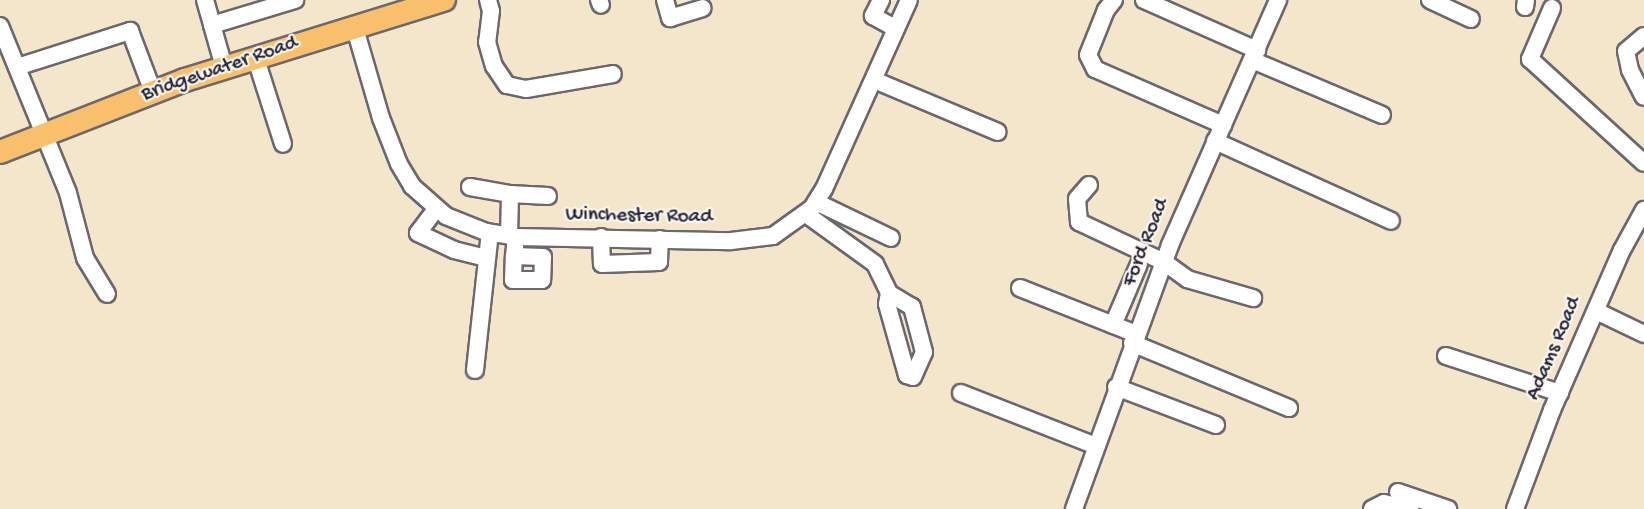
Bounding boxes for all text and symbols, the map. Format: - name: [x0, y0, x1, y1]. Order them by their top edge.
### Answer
- street label: Bridgewater Road: [139, 31, 301, 109]
- street label: Ford Road: [1118, 196, 1176, 290]
- street label: Winchester Road: [565, 203, 713, 231]
- street label: Adams Road: [1522, 294, 1588, 404]

